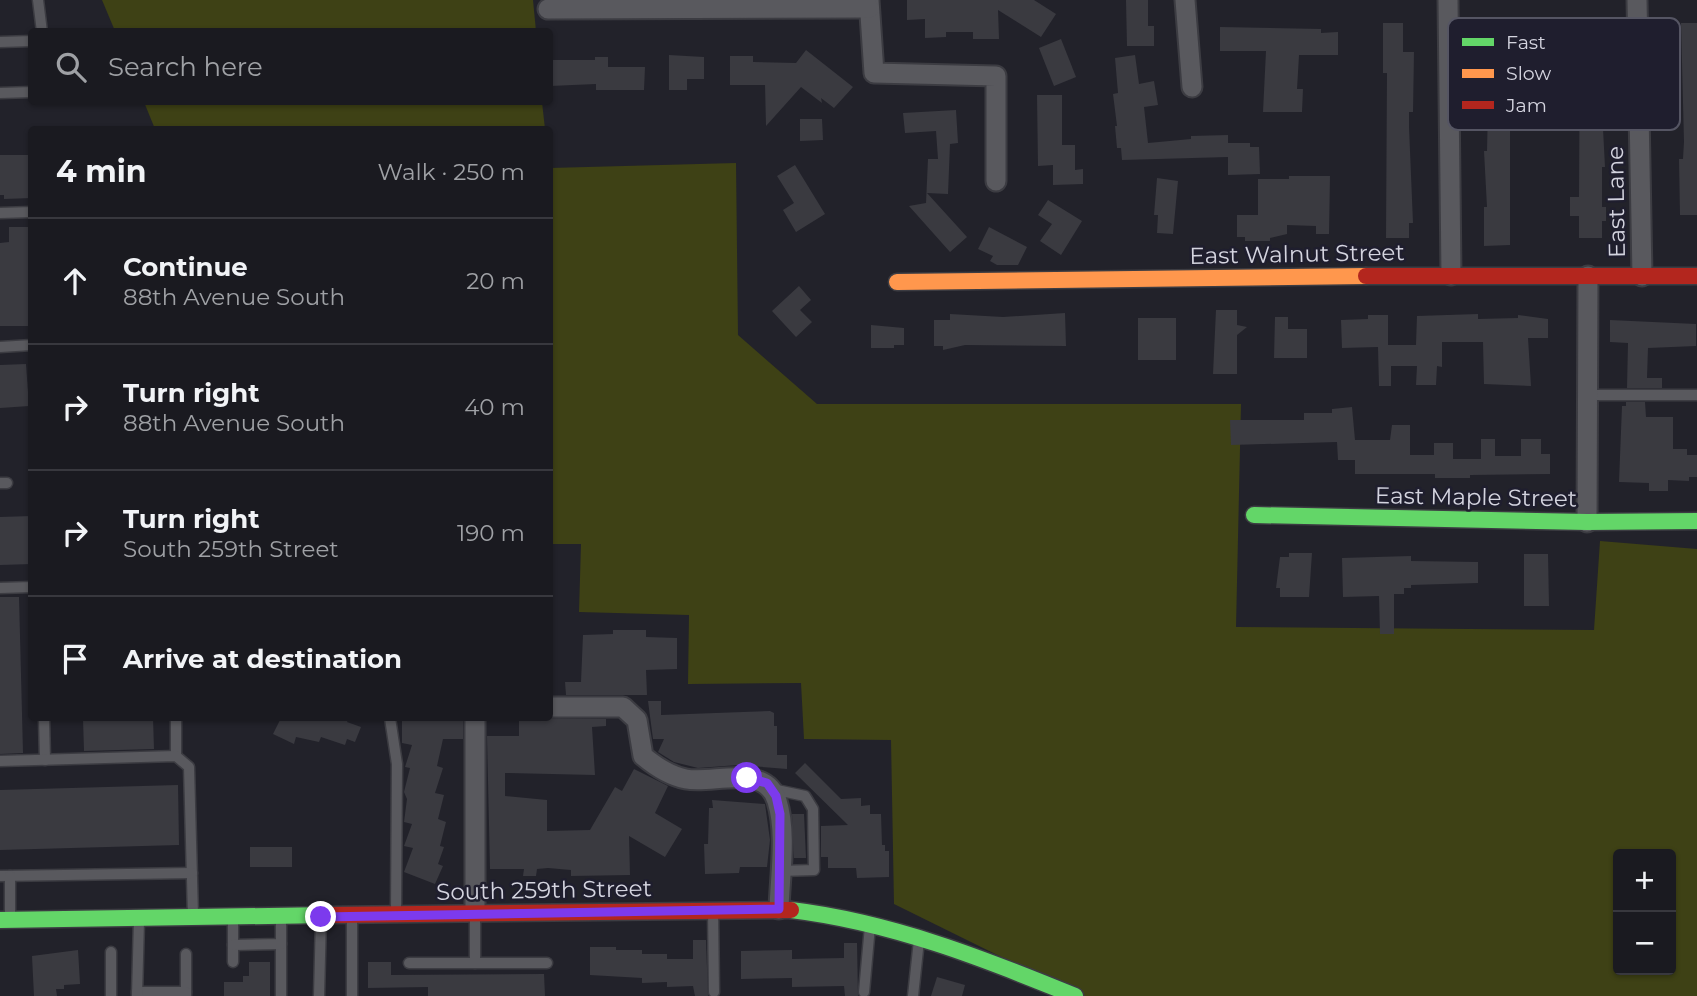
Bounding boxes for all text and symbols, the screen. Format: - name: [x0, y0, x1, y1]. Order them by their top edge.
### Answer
- legend: [1448, 18, 1680, 130]
- search box: [28, 28, 553, 105]
- text: Fast: [1506, 31, 1546, 54]
- icon: search: [52, 48, 90, 86]
- text: Search here: [108, 51, 263, 83]
- text: Slow: [1506, 62, 1551, 85]
- text: Jam: [1505, 94, 1547, 117]
- street label: East Lane: [1601, 146, 1631, 258]
- text: 4 min: [56, 153, 146, 190]
- text: Walk · 250 m: [378, 158, 525, 186]
- street label: East Walnut Street: [1189, 238, 1405, 270]
- text: Continue: [123, 251, 248, 283]
- icon: ahead: [56, 262, 94, 300]
- text: 20 m: [466, 267, 525, 295]
- text: 88th Avenue South: [123, 283, 345, 311]
- text: Turn right: [123, 377, 259, 409]
- icon: right: [56, 388, 94, 426]
- text: 40 m: [464, 393, 525, 421]
- text: 88th Avenue South: [123, 409, 345, 437]
- street label: East Maple Street: [1375, 481, 1577, 513]
- text: Turn right: [123, 503, 259, 535]
- icon: right: [56, 514, 94, 552]
- text: 190 m: [457, 519, 525, 547]
- text: South 259th Street: [123, 535, 339, 563]
- icon: arrive: [56, 640, 94, 678]
- text: Arrive at destination: [123, 643, 402, 675]
- route start: [731, 762, 762, 793]
- map controls: [1613, 849, 1676, 975]
- button: +: [1613, 849, 1676, 912]
- street label: South 259th Street: [436, 874, 652, 906]
- route end: [305, 901, 336, 932]
- button: −: [1613, 912, 1676, 975]

